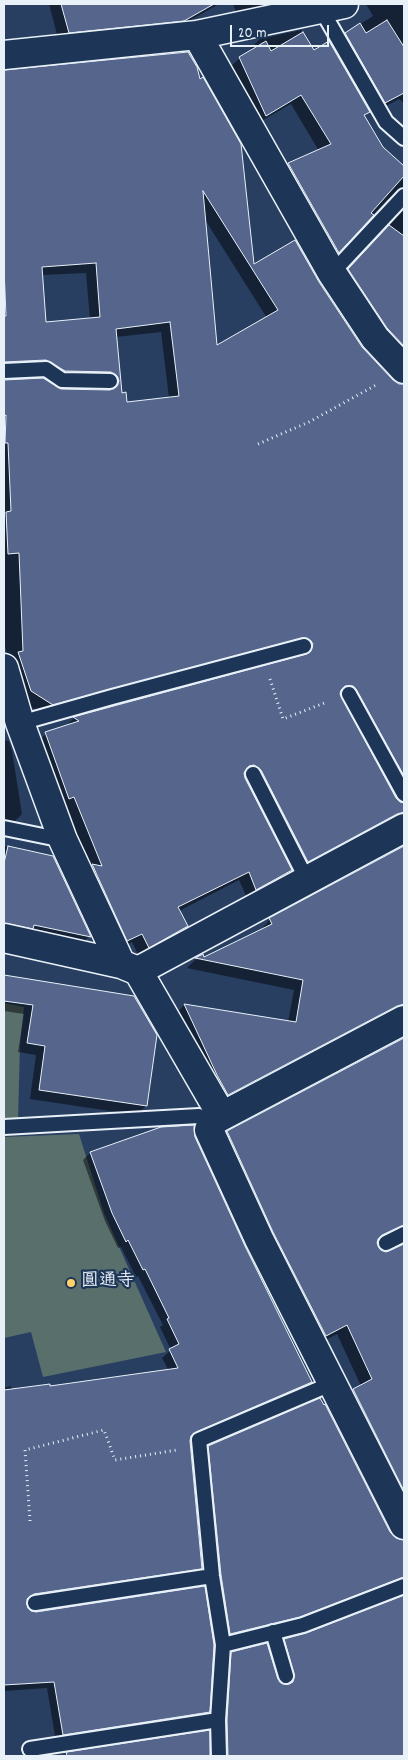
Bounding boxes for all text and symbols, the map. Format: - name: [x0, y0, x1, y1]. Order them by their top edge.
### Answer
- scale bar: [233, 15, 332, 47]
- text: 20 m: [238, 23, 266, 45]
- place label: 圓通寺: [81, 1272, 135, 1294]
- marker: 圓通寺: [65, 1277, 77, 1289]

